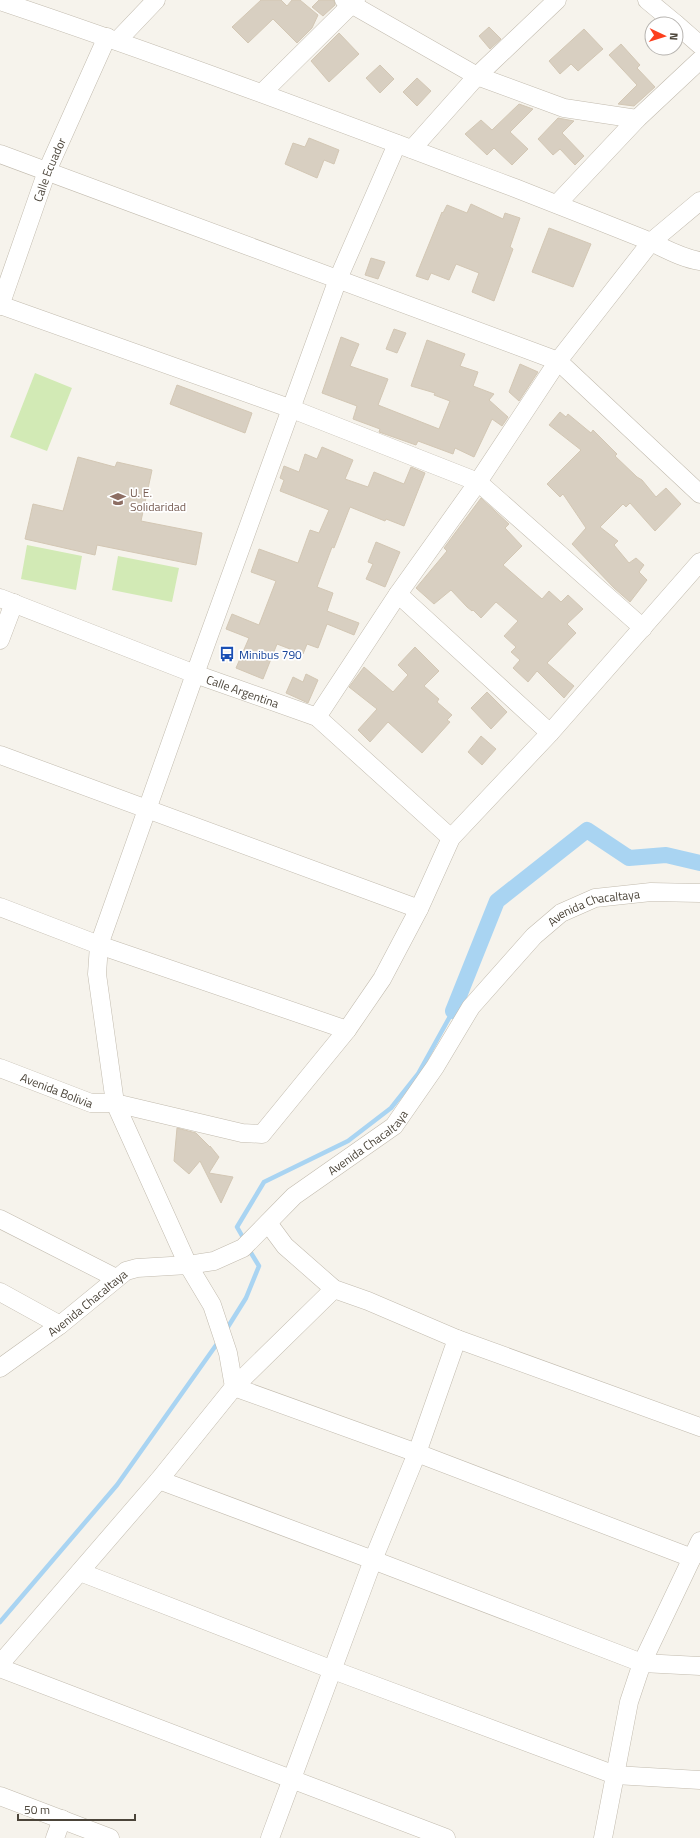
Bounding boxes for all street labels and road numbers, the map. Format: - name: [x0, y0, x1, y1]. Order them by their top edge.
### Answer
- street label: Calle Ecuador: [28, 134, 70, 204]
- street label: Calle Argentina: [204, 669, 282, 712]
- street label: Avenida Chacaltaya: [543, 884, 641, 930]
- street label: Avenida Bolivia: [18, 1067, 96, 1112]
- street label: Avenida Chacaltaya: [323, 1106, 412, 1179]
- street label: Avenida Chacaltaya: [43, 1264, 131, 1341]

